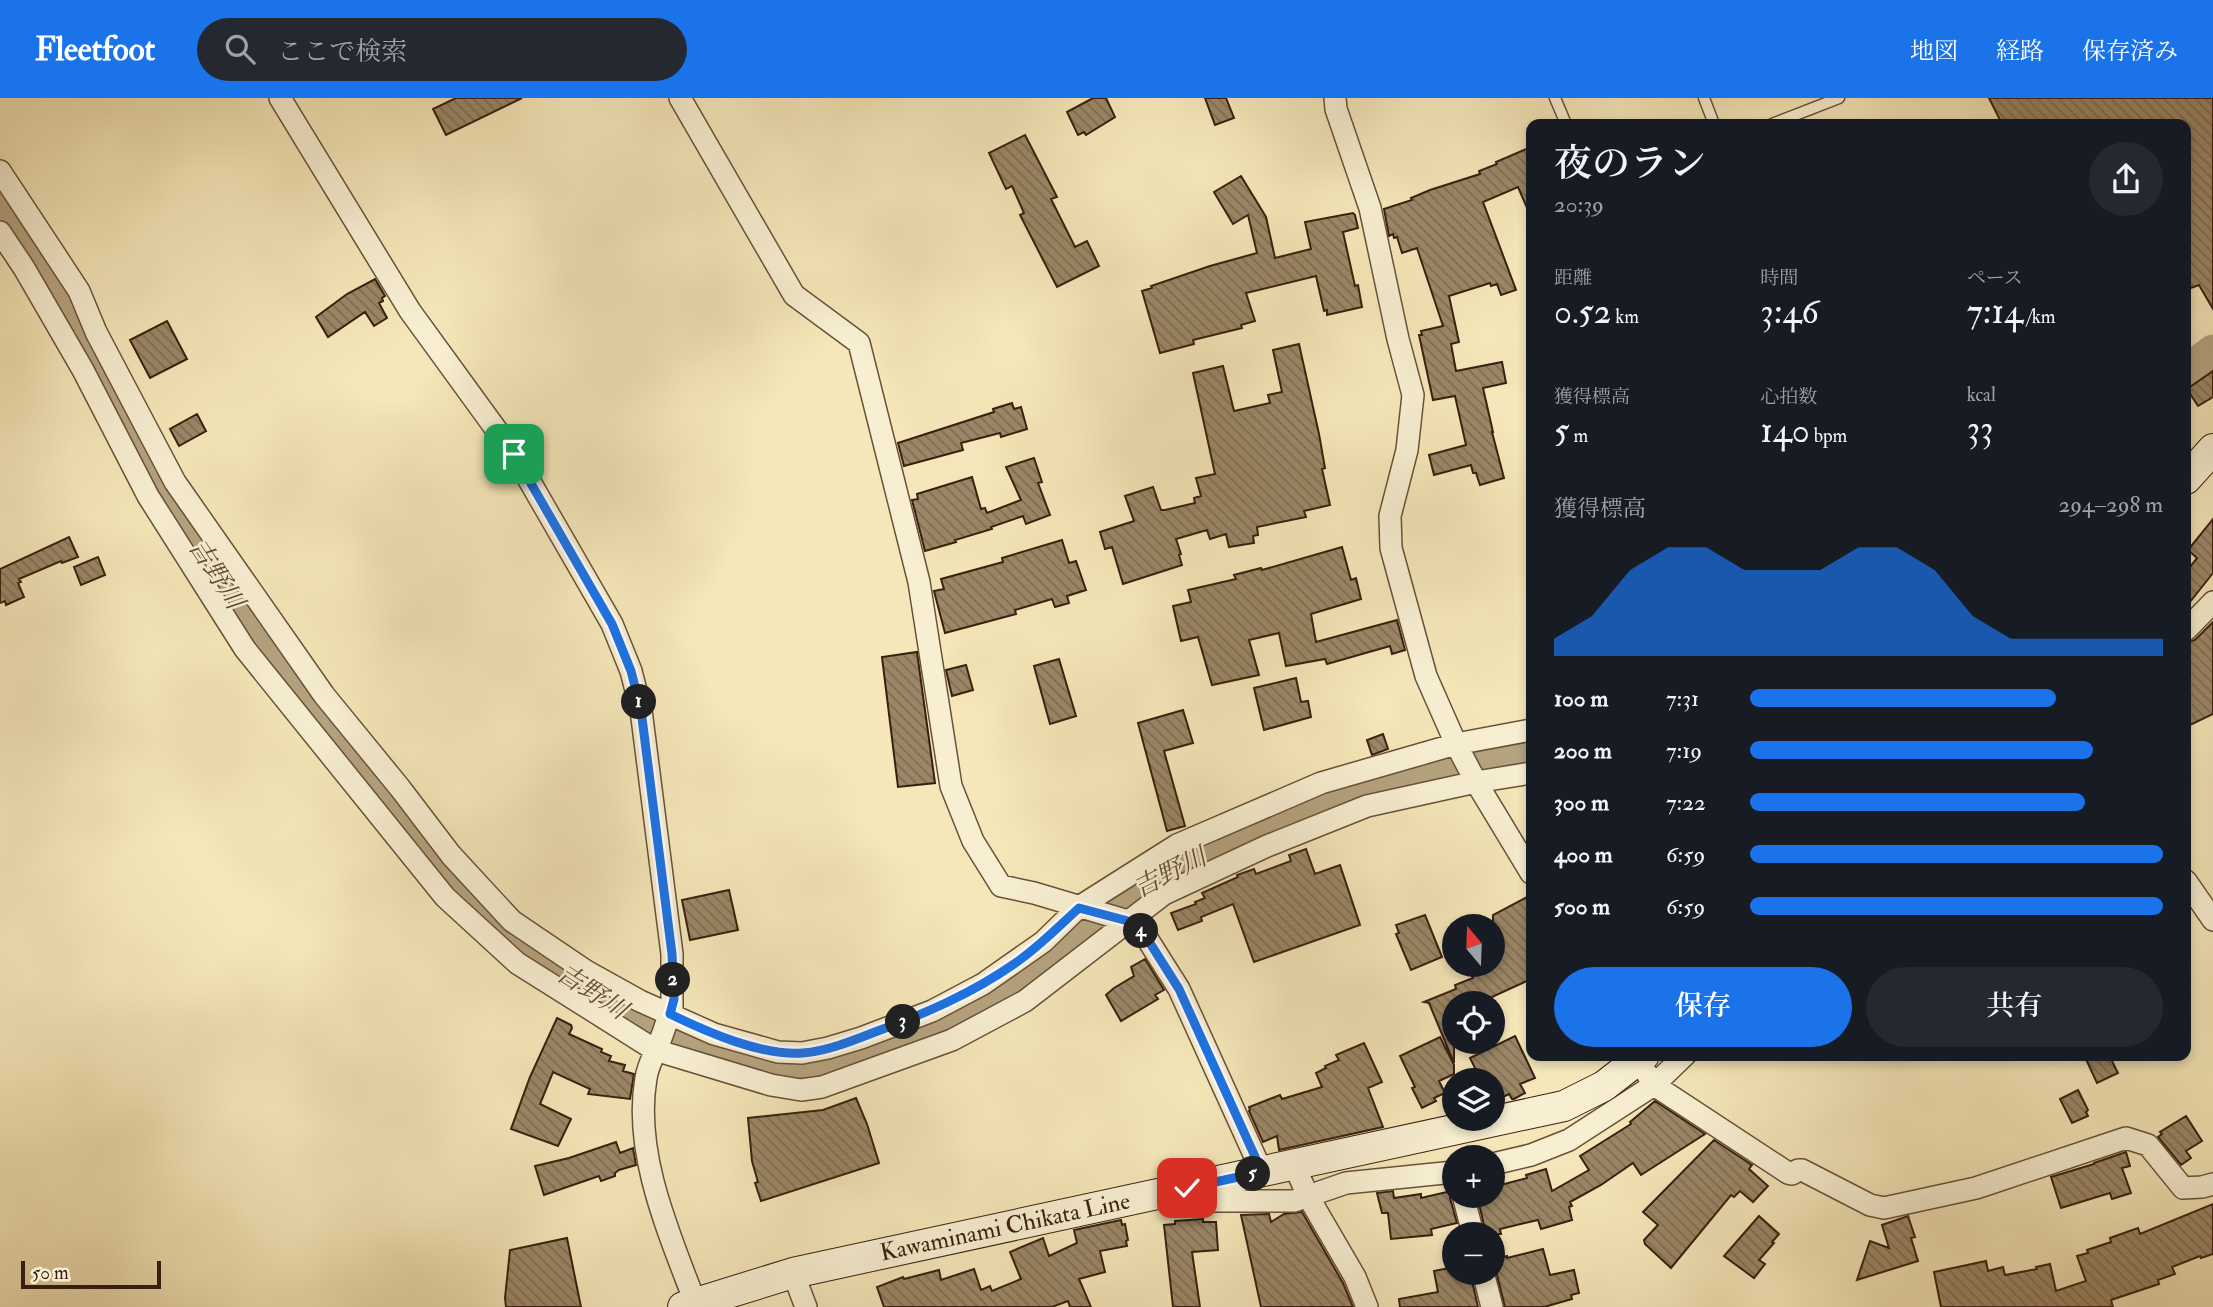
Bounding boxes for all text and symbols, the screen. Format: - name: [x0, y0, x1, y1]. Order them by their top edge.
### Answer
- search box: [197, 18, 687, 81]
- text: Fleetfoot: [35, 29, 155, 70]
- icon: search: [221, 30, 259, 68]
- text: ここで検索: [277, 36, 407, 68]
- text: 地図: [1910, 36, 1958, 67]
- text: 経路: [1996, 36, 2044, 67]
- text: 保存済み: [2082, 36, 2178, 67]
- text: 夜のラン: [1554, 140, 1706, 188]
- button: share: [2089, 142, 2163, 216]
- text: 20:39: [1554, 190, 1604, 219]
- text: 距離: [1554, 266, 1592, 290]
- text: 時間: [1760, 266, 1798, 290]
- text: ペース: [1967, 266, 2023, 290]
- text: 0.52: [1554, 290, 1611, 334]
- text: 3:46: [1760, 290, 1819, 334]
- text: 7:14: [1967, 290, 2023, 334]
- text: km: [1611, 305, 1639, 329]
- text: /km: [2023, 305, 2055, 329]
- text: kcal: [1967, 383, 1996, 407]
- text: 獲得標高: [1554, 385, 1630, 409]
- text: 心拍数: [1760, 385, 1817, 409]
- text: 33: [1967, 407, 1994, 451]
- text: 5: [1554, 409, 1569, 453]
- text: 140: [1760, 409, 1810, 453]
- pin: [484, 424, 544, 484]
- text: m: [1569, 424, 1588, 448]
- text: bpm: [1810, 424, 1847, 448]
- icon: arrive: [495, 435, 533, 473]
- text: 294–298 m: [2059, 490, 2163, 519]
- text: 獲得標高: [1554, 494, 1646, 523]
- water label: 吉野川: [181, 533, 252, 618]
- pin: 1: [622, 684, 656, 720]
- text: 100 m: [1554, 684, 1608, 713]
- text: 7:31: [1666, 684, 1699, 713]
- text: 1: [635, 689, 642, 713]
- text: 200 m: [1554, 736, 1612, 765]
- text: 7:19: [1666, 736, 1702, 765]
- text: 300 m: [1554, 788, 1609, 817]
- text: 7:22: [1666, 788, 1706, 817]
- water label: 吉野川: [1128, 840, 1215, 905]
- text: 400 m: [1554, 840, 1613, 869]
- text: 6:59: [1666, 840, 1705, 869]
- text: 500 m: [1554, 892, 1610, 921]
- text: 6:59: [1666, 892, 1705, 921]
- pin: 4: [1124, 914, 1158, 948]
- north arrow: [1442, 914, 1505, 976]
- map controls: [1442, 914, 1505, 1285]
- text: 4: [1135, 918, 1146, 942]
- water label: 吉野川: [551, 957, 636, 1028]
- pin: 2: [656, 962, 690, 998]
- text: 2: [668, 967, 677, 991]
- button: 保存: [1554, 967, 1852, 1047]
- button: 共有: [1866, 967, 2163, 1047]
- button: locate: [1442, 991, 1505, 1054]
- pin: 3: [886, 1004, 920, 1040]
- text: 3: [899, 1009, 906, 1033]
- button: layers: [1442, 1068, 1505, 1131]
- button: +: [1442, 1145, 1505, 1208]
- pin: 5: [1236, 1156, 1270, 1192]
- pin: [1157, 1158, 1217, 1218]
- text: 5: [1248, 1161, 1257, 1185]
- icon: check: [1168, 1169, 1206, 1207]
- street label: Kawaminami Chikata Line: [877, 1185, 1133, 1269]
- button: −: [1442, 1222, 1505, 1285]
- scale bar: [21, 1258, 161, 1290]
- text: 50 m: [32, 1261, 69, 1285]

